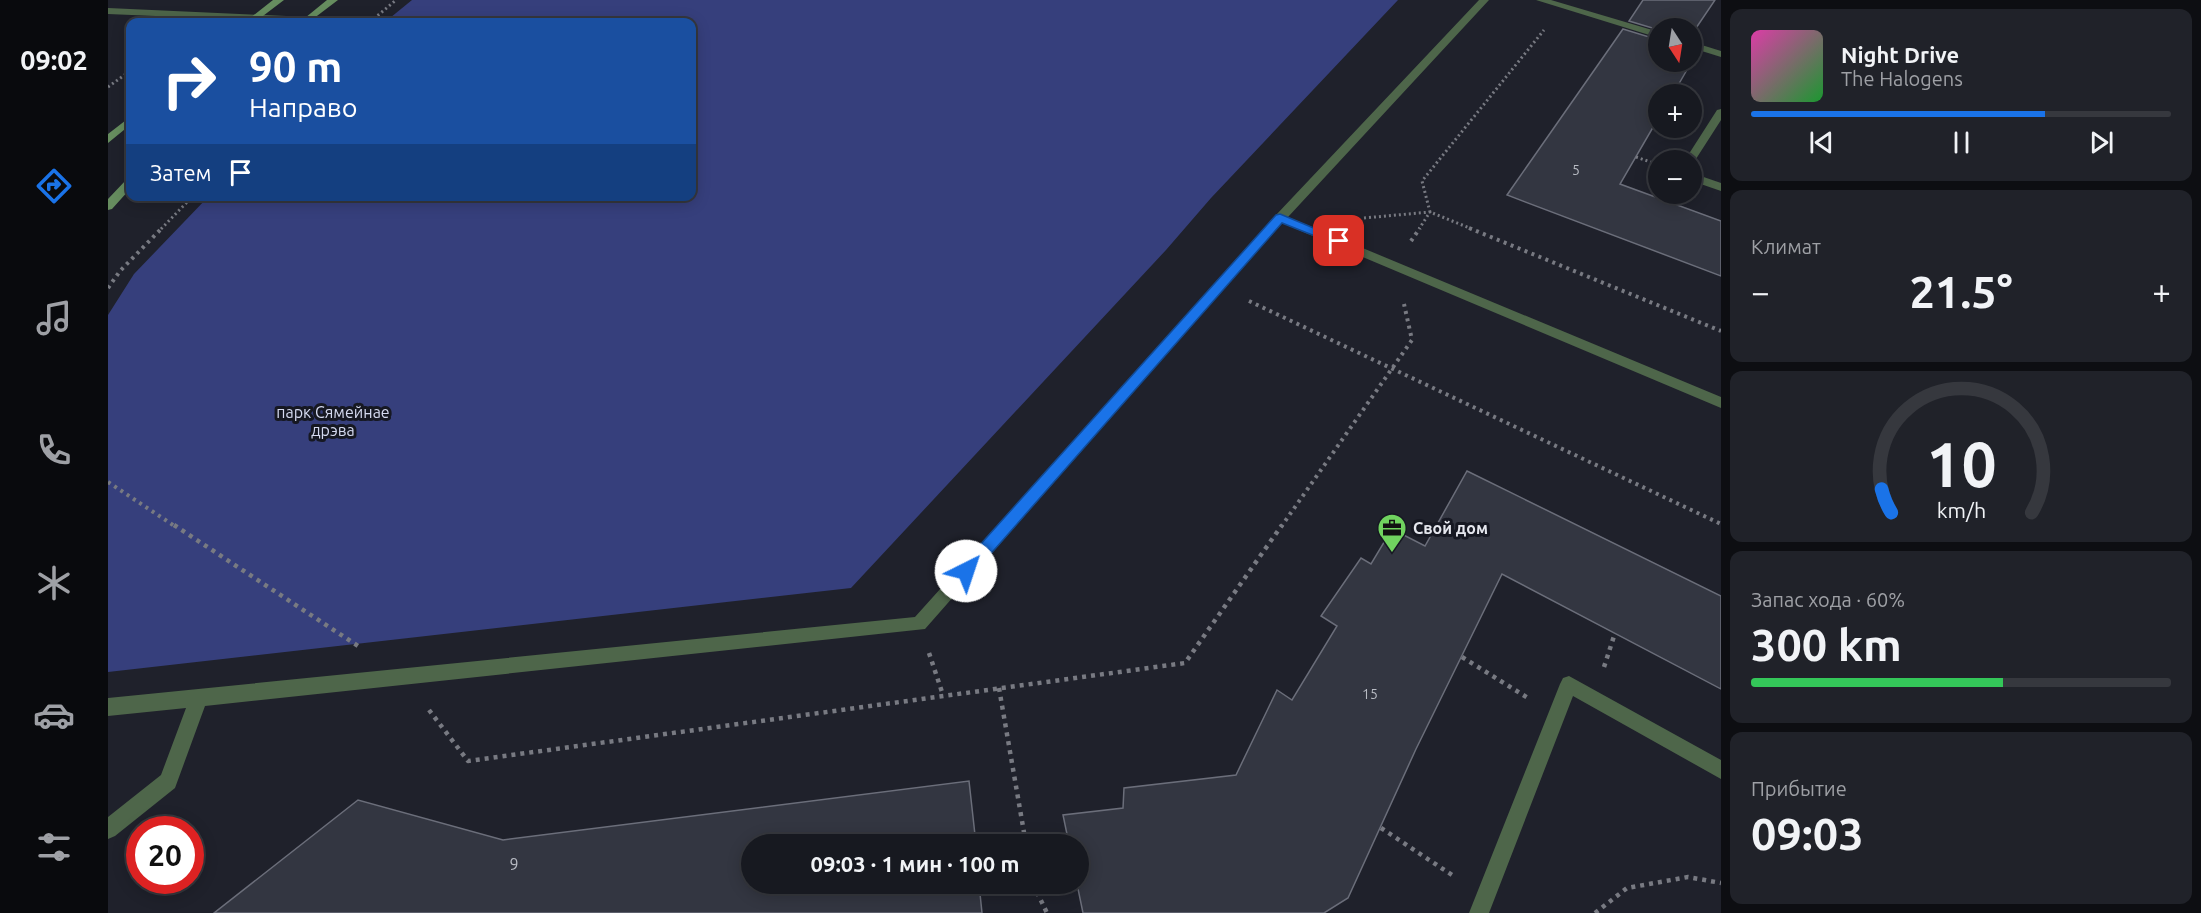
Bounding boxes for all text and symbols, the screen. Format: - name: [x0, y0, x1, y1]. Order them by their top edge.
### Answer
- north arrow: [1648, 18, 1702, 72]
- map controls: [1648, 18, 1702, 204]
- icon: right: [150, 42, 228, 120]
- text: Night Drive: [1841, 42, 1959, 67]
- text: 90 m: [249, 43, 343, 90]
- text: 09:02: [20, 45, 88, 75]
- text: The Halogens: [1841, 67, 1963, 90]
- button: +: [1648, 84, 1702, 138]
- text: Направо: [249, 92, 358, 122]
- icon: previous: [1805, 126, 1838, 159]
- icon: pause: [1945, 126, 1978, 159]
- icon: next: [2085, 126, 2118, 159]
- button: −: [1648, 150, 1702, 204]
- icon: arrive: [224, 156, 257, 189]
- text: Затем: [150, 160, 212, 185]
- house number: 5: [1572, 162, 1580, 178]
- icon: directions: [33, 165, 75, 207]
- pin: [1313, 215, 1364, 266]
- icon: arrive: [1322, 224, 1355, 257]
- text: Климат: [1751, 235, 1821, 258]
- text: 21.5°: [1909, 266, 2013, 317]
- text: −: [1751, 273, 1770, 310]
- text: +: [2152, 273, 2171, 310]
- icon: music: [33, 297, 75, 339]
- park label: парк Сямейнае дрэва: [276, 403, 390, 439]
- icon: phone: [33, 429, 75, 471]
- text: 10: [1926, 430, 1996, 500]
- text: km/h: [1936, 499, 1986, 523]
- office icon: Свой дом: [1376, 512, 1408, 554]
- place label: Свой дом: [1413, 519, 1488, 537]
- position arrow: [934, 539, 998, 603]
- icon: climate: [33, 562, 75, 604]
- text: Запас хода · 60%: [1751, 588, 1905, 611]
- text: 300 km: [1751, 619, 1902, 670]
- house number: 15: [1362, 686, 1378, 702]
- icon: car: [33, 694, 75, 736]
- text: Прибытие: [1751, 777, 1847, 800]
- text: 09:03: [1751, 808, 1864, 859]
- speed limit sign: 20: [126, 816, 204, 894]
- icon: filters: [33, 826, 75, 868]
- text: 09:03 · 1 мин · 100 m: [811, 851, 1019, 876]
- house number: 9: [509, 855, 519, 873]

